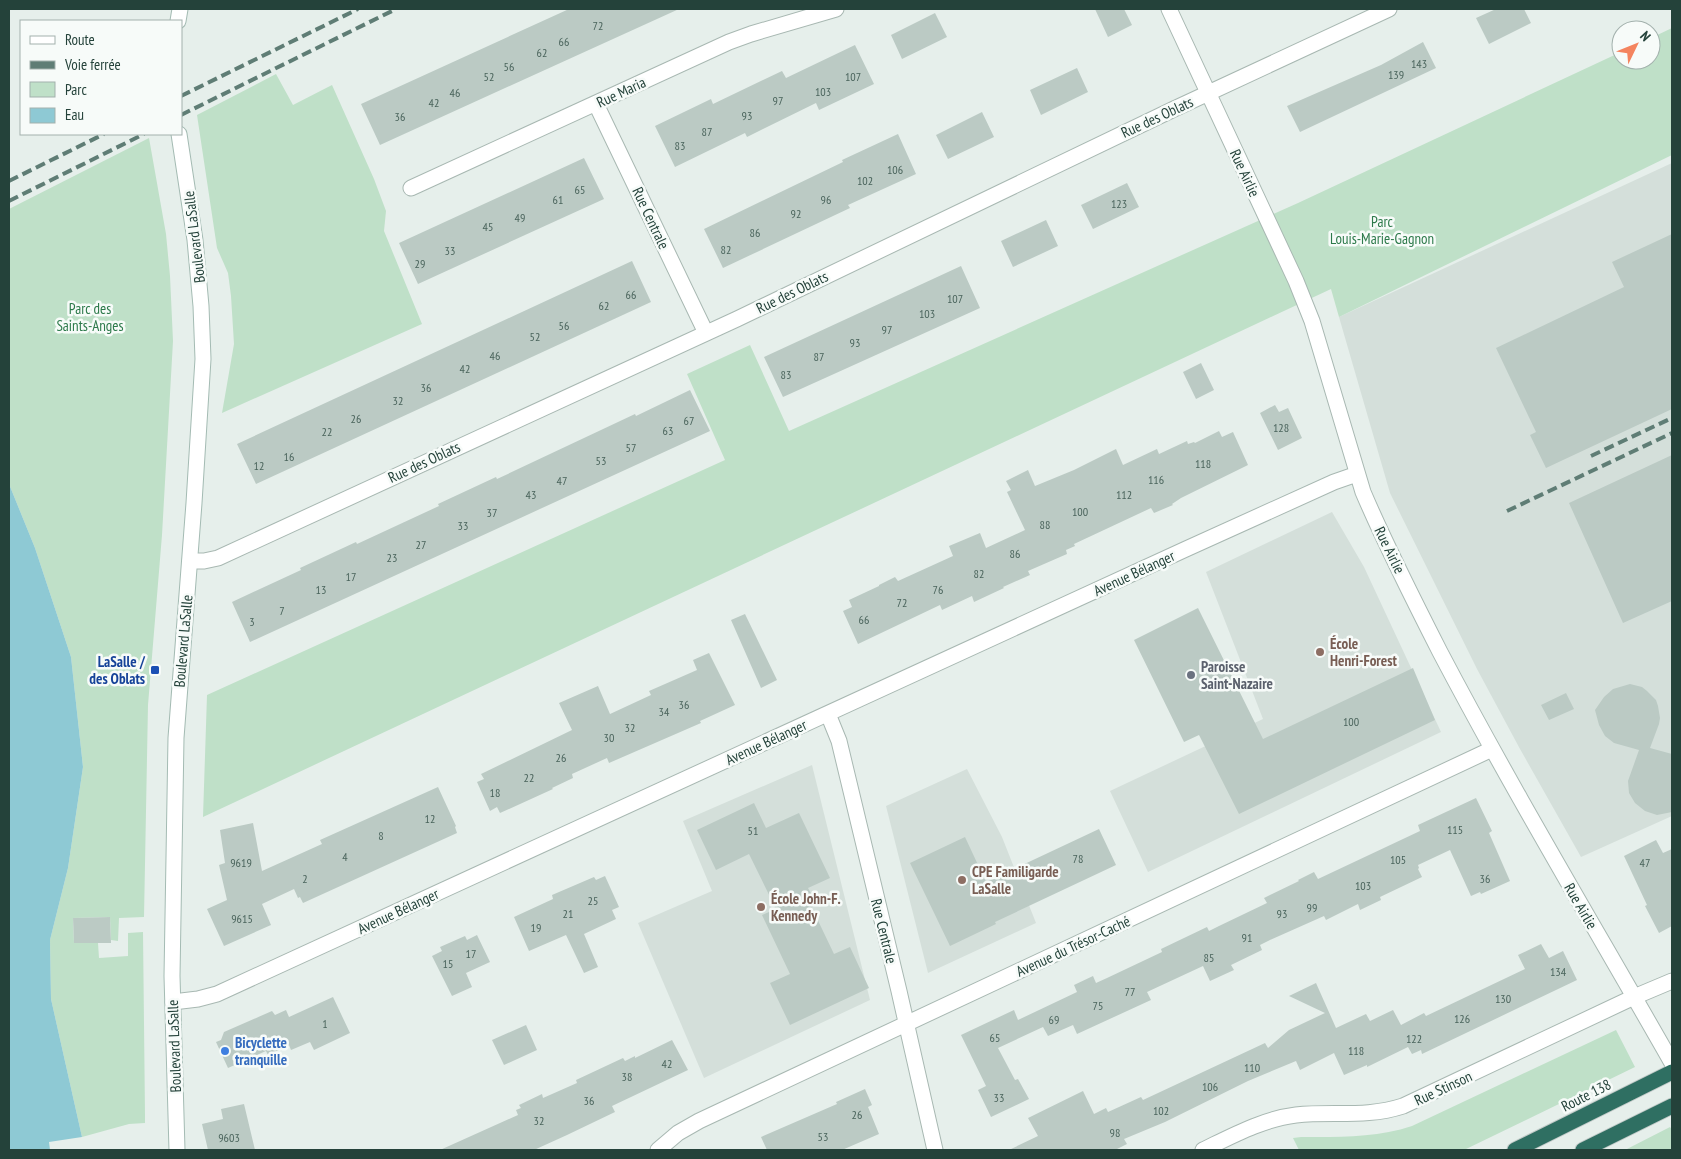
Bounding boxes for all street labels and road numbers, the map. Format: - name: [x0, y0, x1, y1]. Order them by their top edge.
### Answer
- street label: Rue Maria: [593, 72, 649, 112]
- street label: Rue des Oblats: [1118, 92, 1196, 142]
- street label: Rue Airlie: [1226, 146, 1264, 200]
- street label: Rue Centrale: [628, 184, 674, 252]
- street label: Boulevard LaSalle: [179, 190, 209, 284]
- street label: Rue des Oblats: [753, 266, 831, 318]
- street label: Rue des Oblats: [385, 437, 463, 487]
- street label: Rue Airlie: [1370, 523, 1410, 577]
- street label: Avenue Bélanger: [1090, 546, 1178, 600]
- street label: Boulevard LaSalle: [169, 594, 197, 688]
- street label: Avenue Bélanger: [722, 715, 810, 769]
- street label: Rue Airlie: [1560, 880, 1602, 932]
- street label: Avenue Bélanger: [354, 884, 442, 938]
- street label: Rue Centrale: [867, 897, 901, 965]
- street label: Avenue du Trésor-Caché: [1013, 911, 1133, 981]
- street label: Boulevard LaSalle: [163, 999, 185, 1093]
- street label: Rue Stinson: [1411, 1066, 1475, 1110]
- street label: Route 138: [1558, 1074, 1614, 1116]

